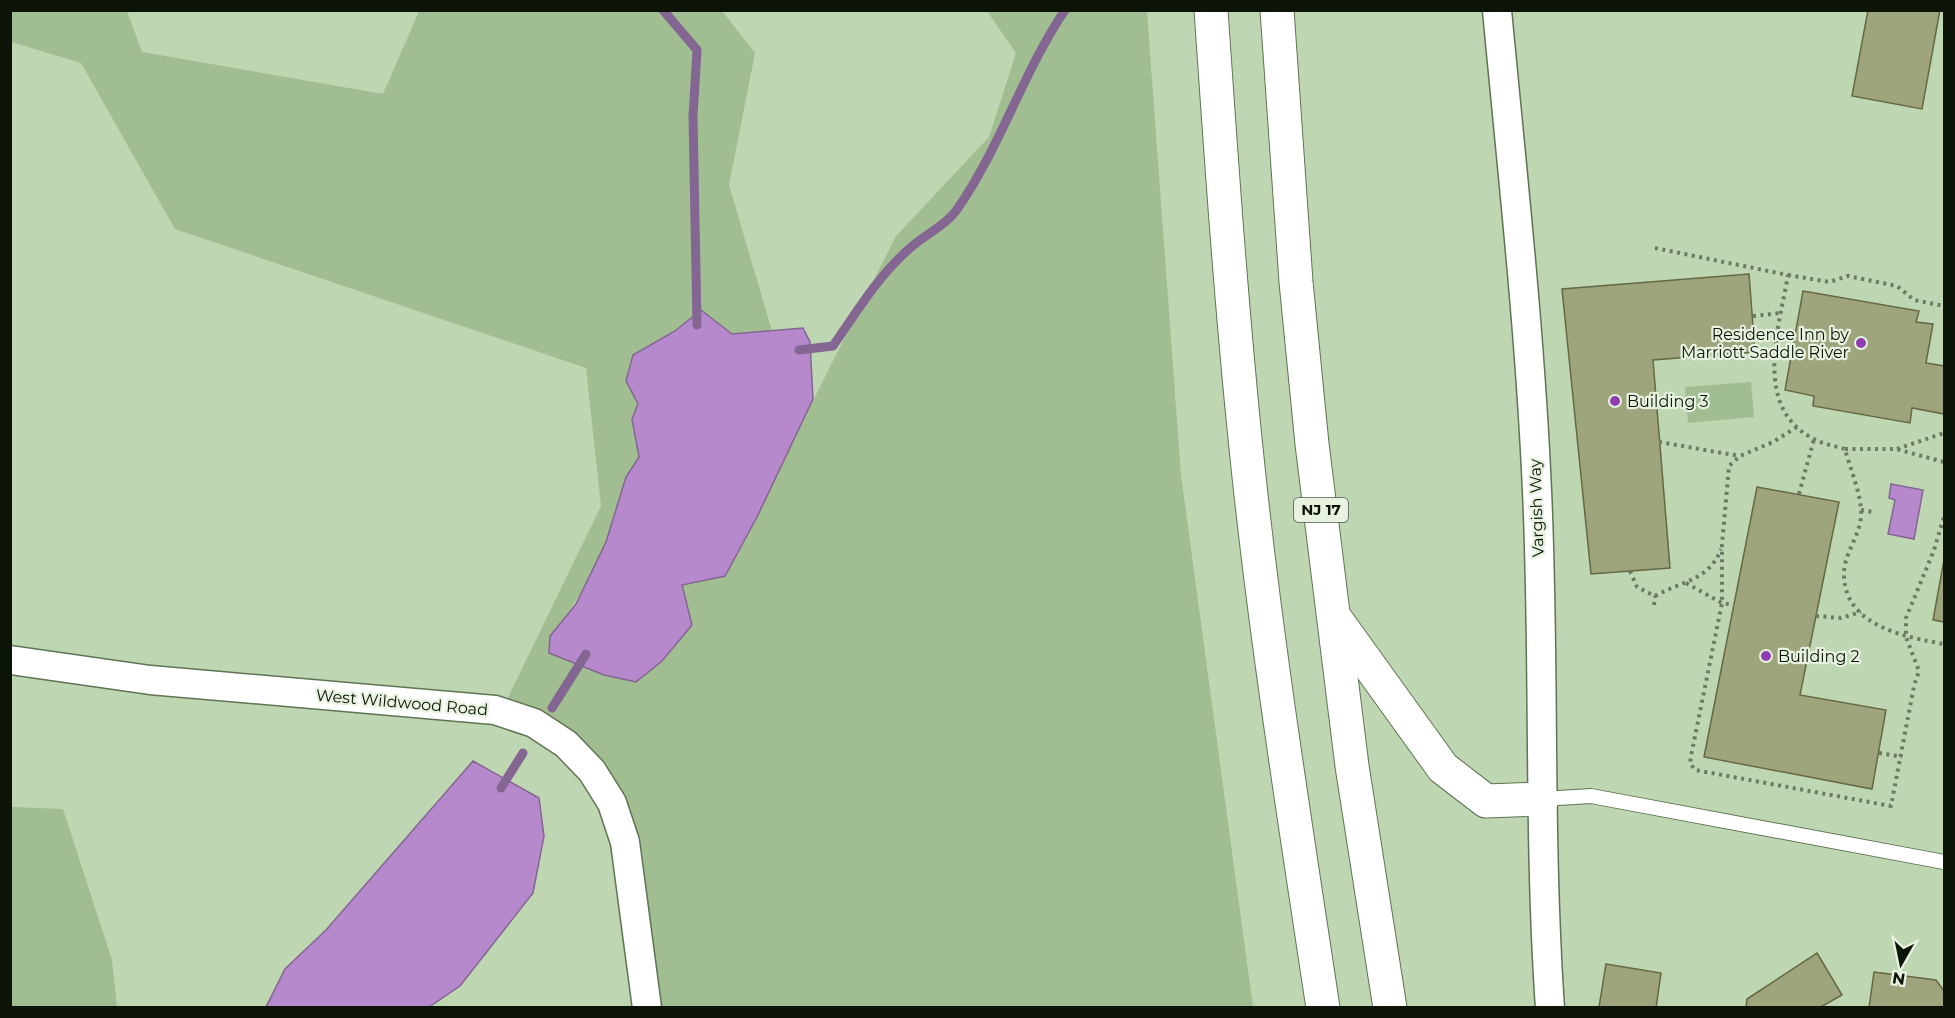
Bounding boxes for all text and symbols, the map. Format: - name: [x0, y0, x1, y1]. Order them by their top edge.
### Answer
- place label: Residence Inn by Marriott Saddle River: [1681, 325, 1849, 362]
- marker: Residence Inn by Marriott Saddle River: [1854, 336, 1868, 350]
- place label: Building 3: [1627, 392, 1709, 411]
- marker: Building 3: [1608, 394, 1622, 408]
- street label: Vargish Way: [1525, 458, 1548, 558]
- road number: NJ 17: [1294, 498, 1348, 522]
- place label: Building 2: [1778, 647, 1860, 666]
- marker: Building 2: [1759, 649, 1773, 663]
- street label: West Wildwood Road: [315, 686, 489, 719]
- north arrow: [1871, 934, 1931, 994]
- text: N: [1891, 968, 1907, 989]

